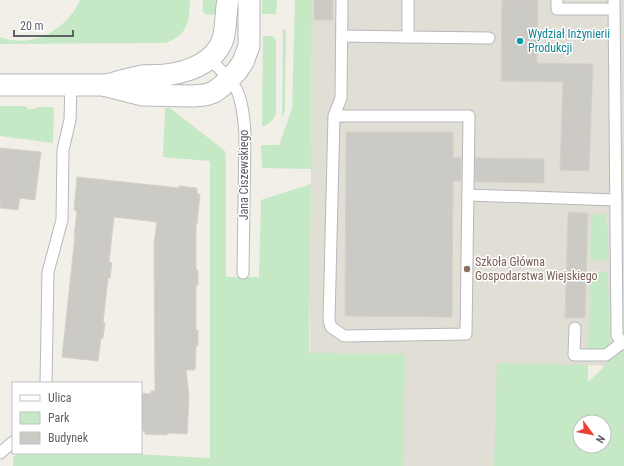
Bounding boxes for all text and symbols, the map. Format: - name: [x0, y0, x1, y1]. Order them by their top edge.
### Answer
- scale bar: [14, 12, 73, 38]
- text: 20 m: [20, 19, 44, 33]
- place label: Wydział Inżynierii Produkcji: [528, 27, 610, 55]
- marker: Wydział Inżynierii Produkcji: [515, 36, 525, 46]
- street label: Jana Ciszewskiego: [237, 130, 251, 220]
- place label: Szkoła Główna Gospodarstwa Wiejskiego: [475, 255, 598, 283]
- marker: Szkoła Główna Gospodarstwa Wiejskiego: [462, 264, 472, 274]
- legend: [12, 382, 142, 454]
- text: Ulica: [48, 391, 72, 405]
- text: Park: [48, 411, 70, 425]
- north arrow: [572, 414, 612, 454]
- text: Budynek: [48, 431, 89, 445]
- text: N: [593, 433, 607, 446]

